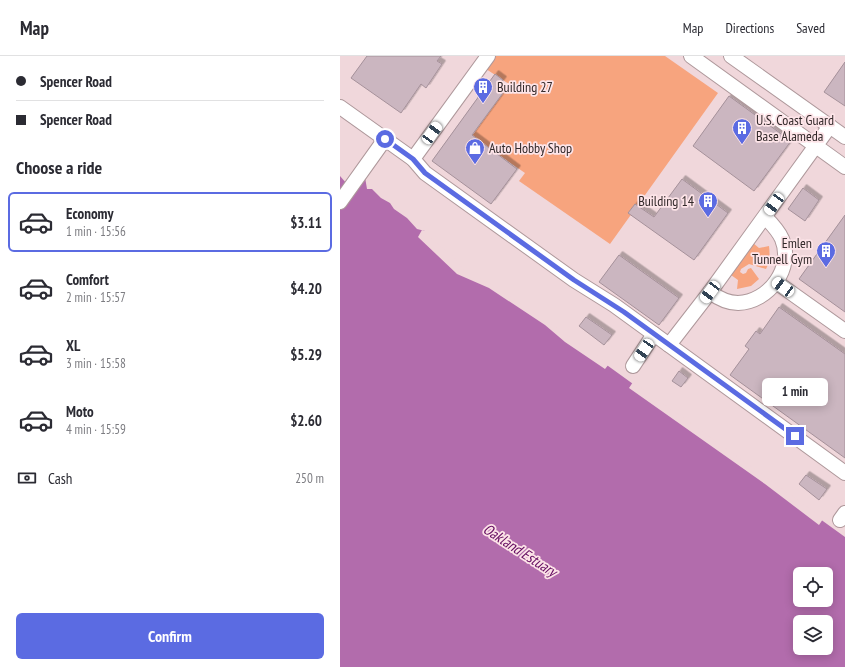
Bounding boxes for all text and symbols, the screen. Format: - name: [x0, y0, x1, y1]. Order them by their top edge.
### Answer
- text: Map: [20, 16, 49, 40]
- text: Map: [683, 19, 703, 37]
- text: Directions: [725, 19, 774, 37]
- text: Saved: [796, 19, 825, 37]
- text: Spencer Road: [40, 72, 112, 91]
- building icon: Building 27: [472, 76, 494, 104]
- place label: Building 27: [497, 78, 553, 96]
- text: Spencer Road: [40, 110, 112, 129]
- place label: U.S. Coast Guard Base Alameda: [756, 111, 834, 145]
- building icon: U.S. Coast Guard Base Alameda: [731, 117, 753, 145]
- car: [420, 120, 444, 146]
- route start: [376, 130, 394, 148]
- shop icon: Auto Hobby Shop: [464, 137, 486, 165]
- place label: Auto Hobby Shop: [489, 139, 572, 157]
- text: Choose a ride: [16, 156, 102, 179]
- building icon: Building 14: [697, 190, 719, 218]
- car: [762, 191, 786, 217]
- place label: Building 14: [638, 192, 695, 210]
- icon: car: [18, 204, 54, 240]
- text: Economy: [66, 204, 114, 223]
- text: $3.11: [290, 213, 322, 232]
- text: 1 min · 15:56: [66, 223, 126, 240]
- place label: Emlen Tunnell Gym: [752, 234, 812, 268]
- building icon: Emlen Tunnell Gym: [815, 240, 837, 268]
- icon: car: [18, 270, 54, 306]
- text: Comfort: [66, 270, 109, 289]
- car: [770, 275, 796, 299]
- text: $4.20: [290, 279, 322, 298]
- car: [698, 279, 722, 305]
- text: 2 min · 15:57: [66, 289, 126, 306]
- icon: car: [18, 336, 54, 372]
- text: XL: [66, 336, 80, 355]
- car: [632, 337, 656, 363]
- text: $5.29: [290, 345, 322, 364]
- text: 3 min · 15:58: [66, 355, 126, 372]
- callout: 1 min: [762, 378, 828, 406]
- text: 1 min: [782, 383, 808, 400]
- icon: car: [18, 402, 54, 438]
- text: Moto: [66, 402, 94, 421]
- text: $2.60: [290, 411, 322, 430]
- text: 4 min · 15:59: [66, 421, 126, 438]
- route end: [786, 427, 804, 445]
- icon: cash: [16, 467, 38, 489]
- text: Cash: [48, 469, 72, 488]
- text: 250 m: [295, 470, 324, 487]
- water label: Oakland Estuary: [480, 519, 562, 582]
- map controls: [793, 567, 833, 655]
- button: locate: [793, 567, 833, 607]
- button: Confirm: [16, 613, 324, 659]
- button: layers: [793, 615, 833, 655]

